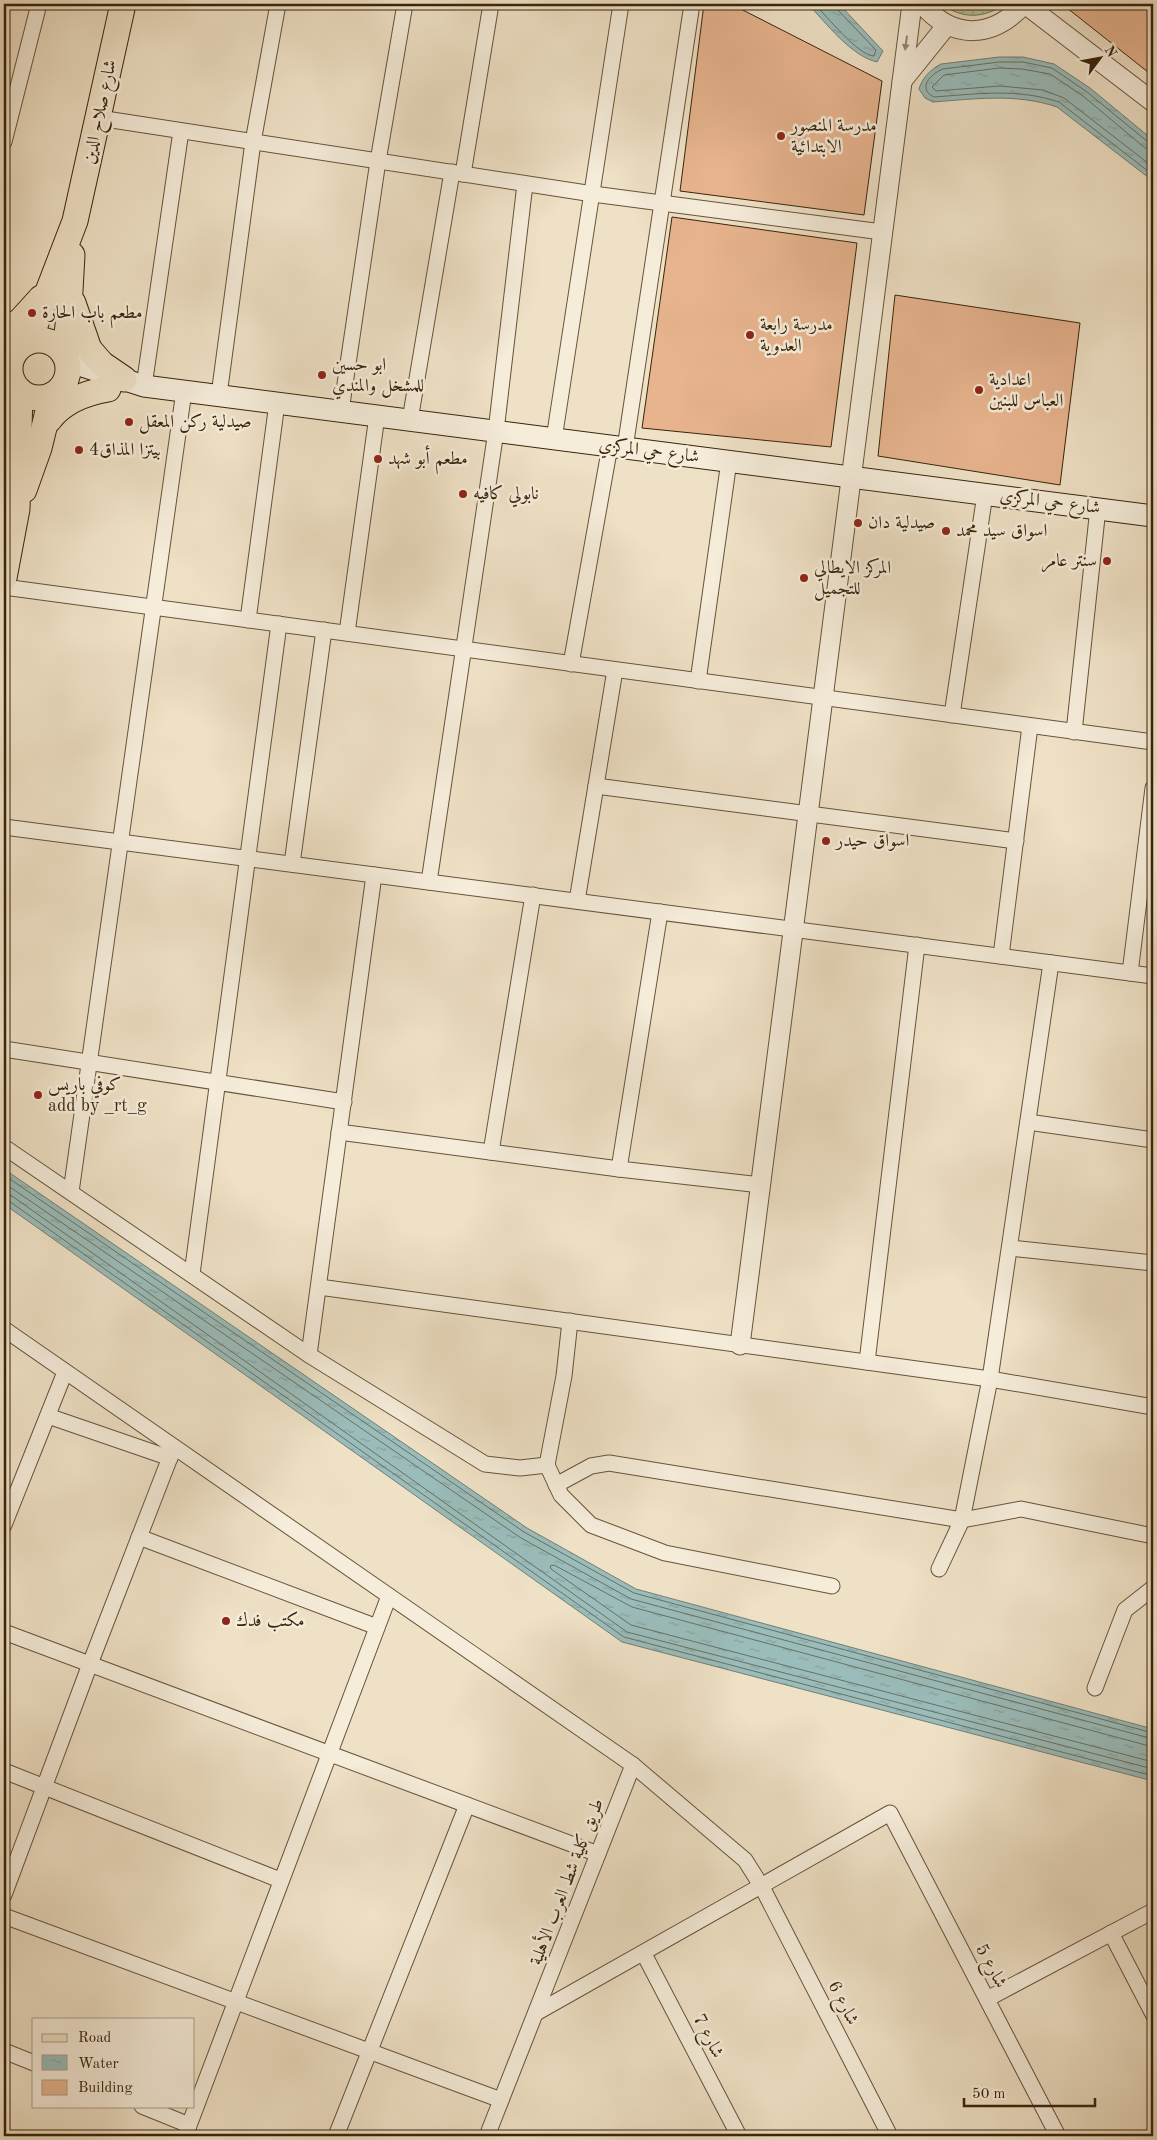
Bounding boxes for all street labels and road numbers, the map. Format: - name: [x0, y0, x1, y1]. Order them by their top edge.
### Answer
- street label: شارع صلاح الدين: [80, 58, 126, 167]
- street label: شارع حي المركزي: [597, 434, 701, 471]
- street label: شارع حي المركزي: [998, 485, 1102, 522]
- street label: طريق كلية شط العرب الأهلية: [522, 1794, 609, 1969]
- street label: شارع 5: [968, 1941, 1010, 1993]
- street label: شارع 6: [820, 1978, 862, 2030]
- street label: شارع 7: [685, 2011, 727, 2063]

